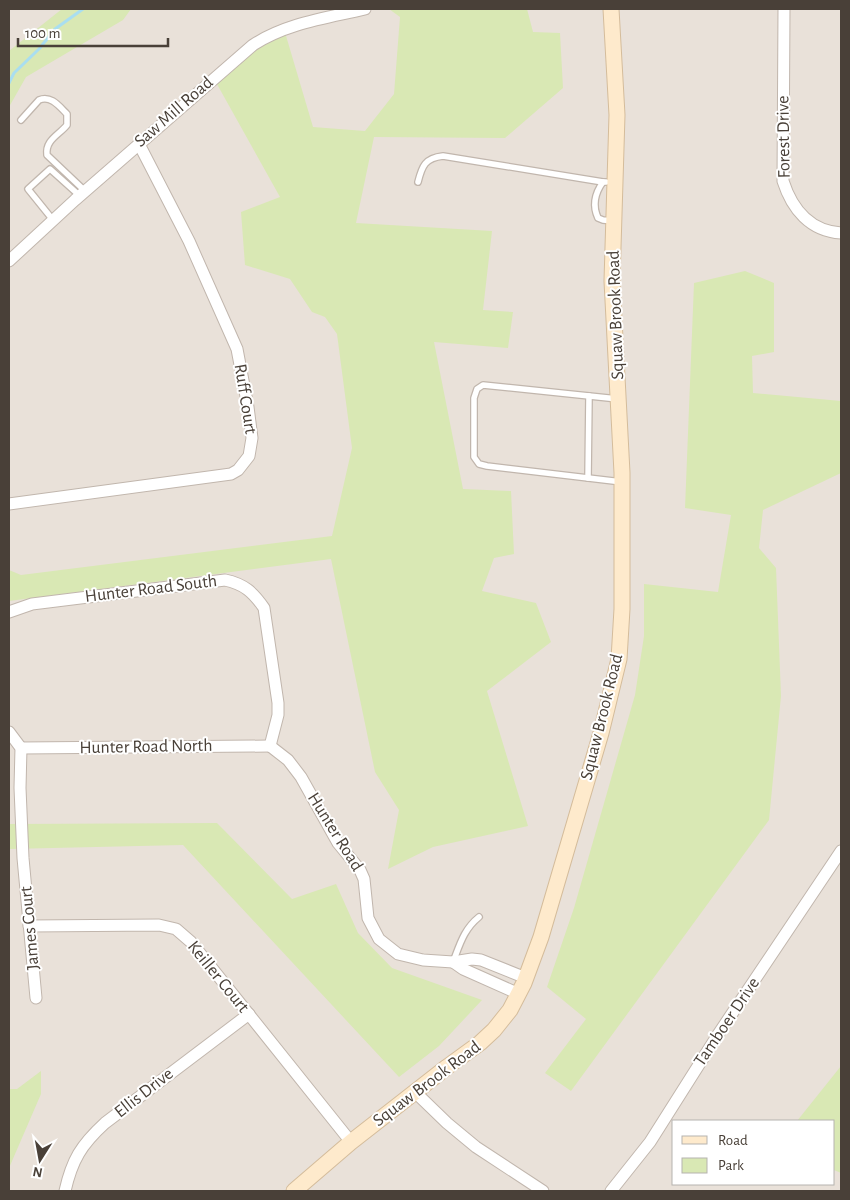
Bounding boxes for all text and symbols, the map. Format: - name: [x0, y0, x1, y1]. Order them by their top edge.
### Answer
- scale bar: [18, 15, 168, 47]
- text: 100 m: [25, 26, 60, 41]
- street label: Saw Mill Road: [131, 73, 217, 151]
- street label: Forest Drive: [774, 95, 794, 179]
- street label: Squaw Brook Road: [605, 250, 627, 380]
- street label: Ruff Court: [231, 363, 259, 436]
- street label: Hunter Road South: [84, 572, 218, 606]
- street label: Squaw Brook Road: [578, 652, 626, 782]
- street label: Hunter Road North: [79, 737, 213, 757]
- street label: Hunter Road: [304, 790, 366, 874]
- street label: James Court: [17, 885, 43, 971]
- street label: Keiller Court: [184, 938, 252, 1016]
- street label: Tamboer Drive: [691, 974, 763, 1070]
- street label: Squaw Brook Road: [370, 1038, 484, 1130]
- street label: Ellis Drive: [111, 1065, 177, 1121]
- legend: [672, 1120, 835, 1185]
- text: Road: [718, 1133, 748, 1148]
- north arrow: [15, 1135, 65, 1185]
- text: Park: [718, 1158, 744, 1173]
- text: N: [32, 1164, 44, 1180]

